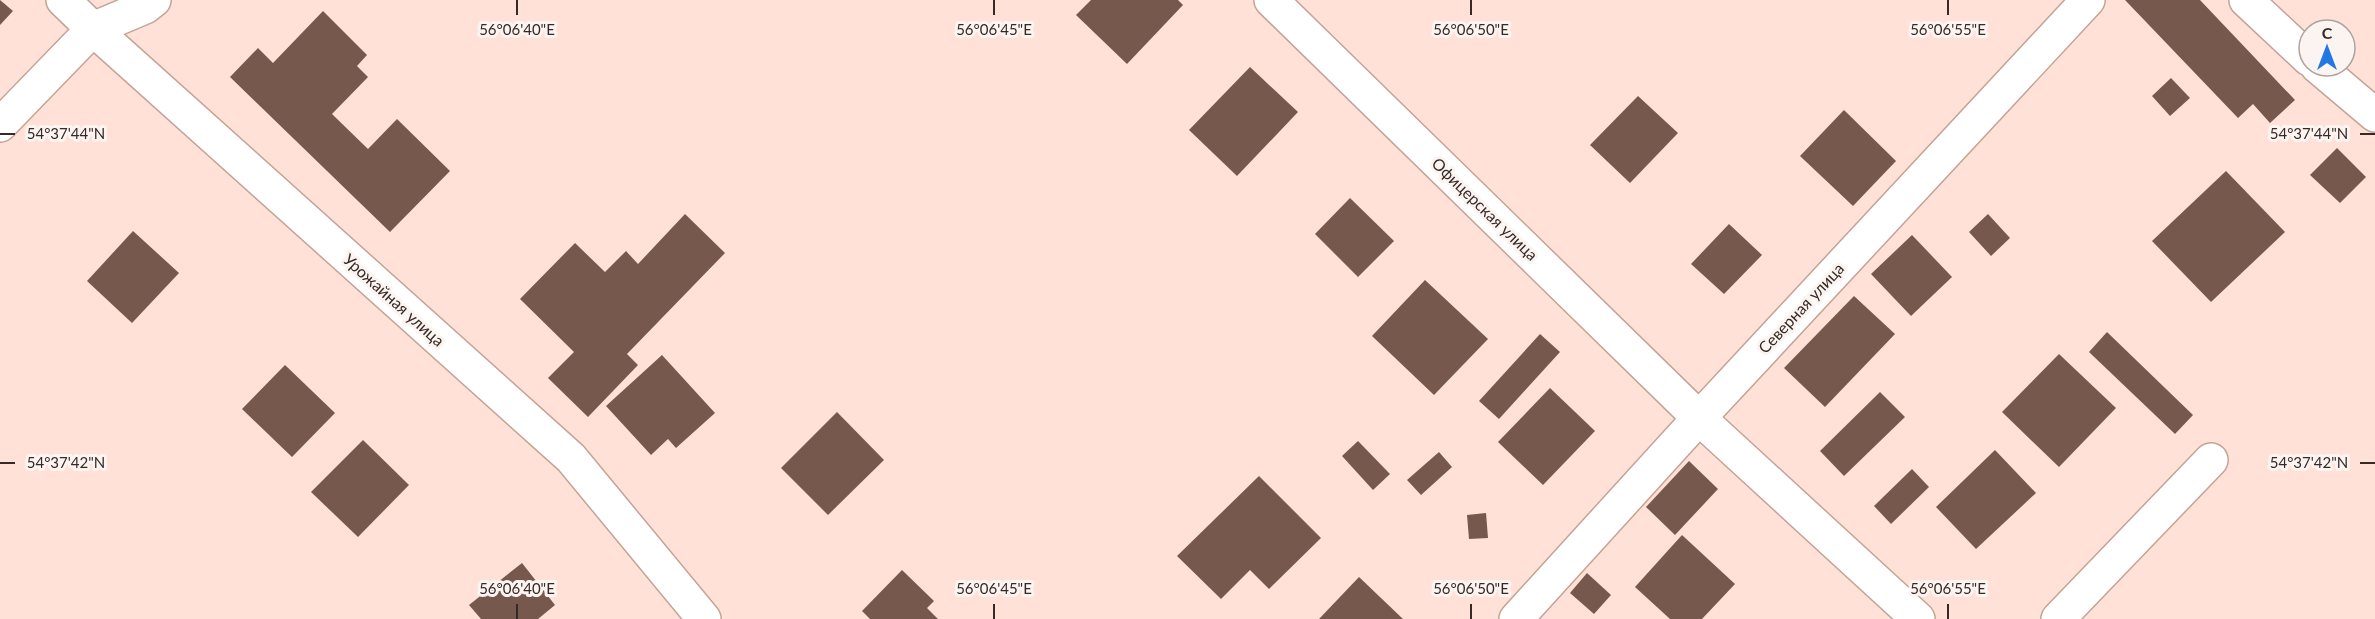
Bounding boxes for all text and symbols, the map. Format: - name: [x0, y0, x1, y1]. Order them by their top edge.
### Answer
- north arrow: [2297, 18, 2357, 78]
- text: 56°06'40"E: [479, 20, 555, 38]
- text: 56°06'45"E: [956, 20, 1032, 38]
- text: 56°06'50"E: [1433, 20, 1509, 38]
- text: 56°06'55"E: [1910, 20, 1986, 38]
- text: С: [2322, 23, 2333, 42]
- text: 54°37'44"N: [27, 124, 105, 142]
- text: 54°37'44"N: [2270, 124, 2348, 142]
- street label: Офицерская улица: [1429, 153, 1542, 264]
- street label: Урожайная улица: [340, 249, 449, 350]
- street label: Северная улица: [1754, 258, 1847, 357]
- text: 54°37'42"N: [27, 453, 105, 471]
- text: 54°37'42"N: [2270, 453, 2348, 471]
- text: 56°06'40"E: [479, 579, 555, 597]
- text: 56°06'45"E: [956, 579, 1032, 597]
- text: 56°06'50"E: [1433, 579, 1509, 597]
- text: 56°06'55"E: [1910, 579, 1986, 597]

